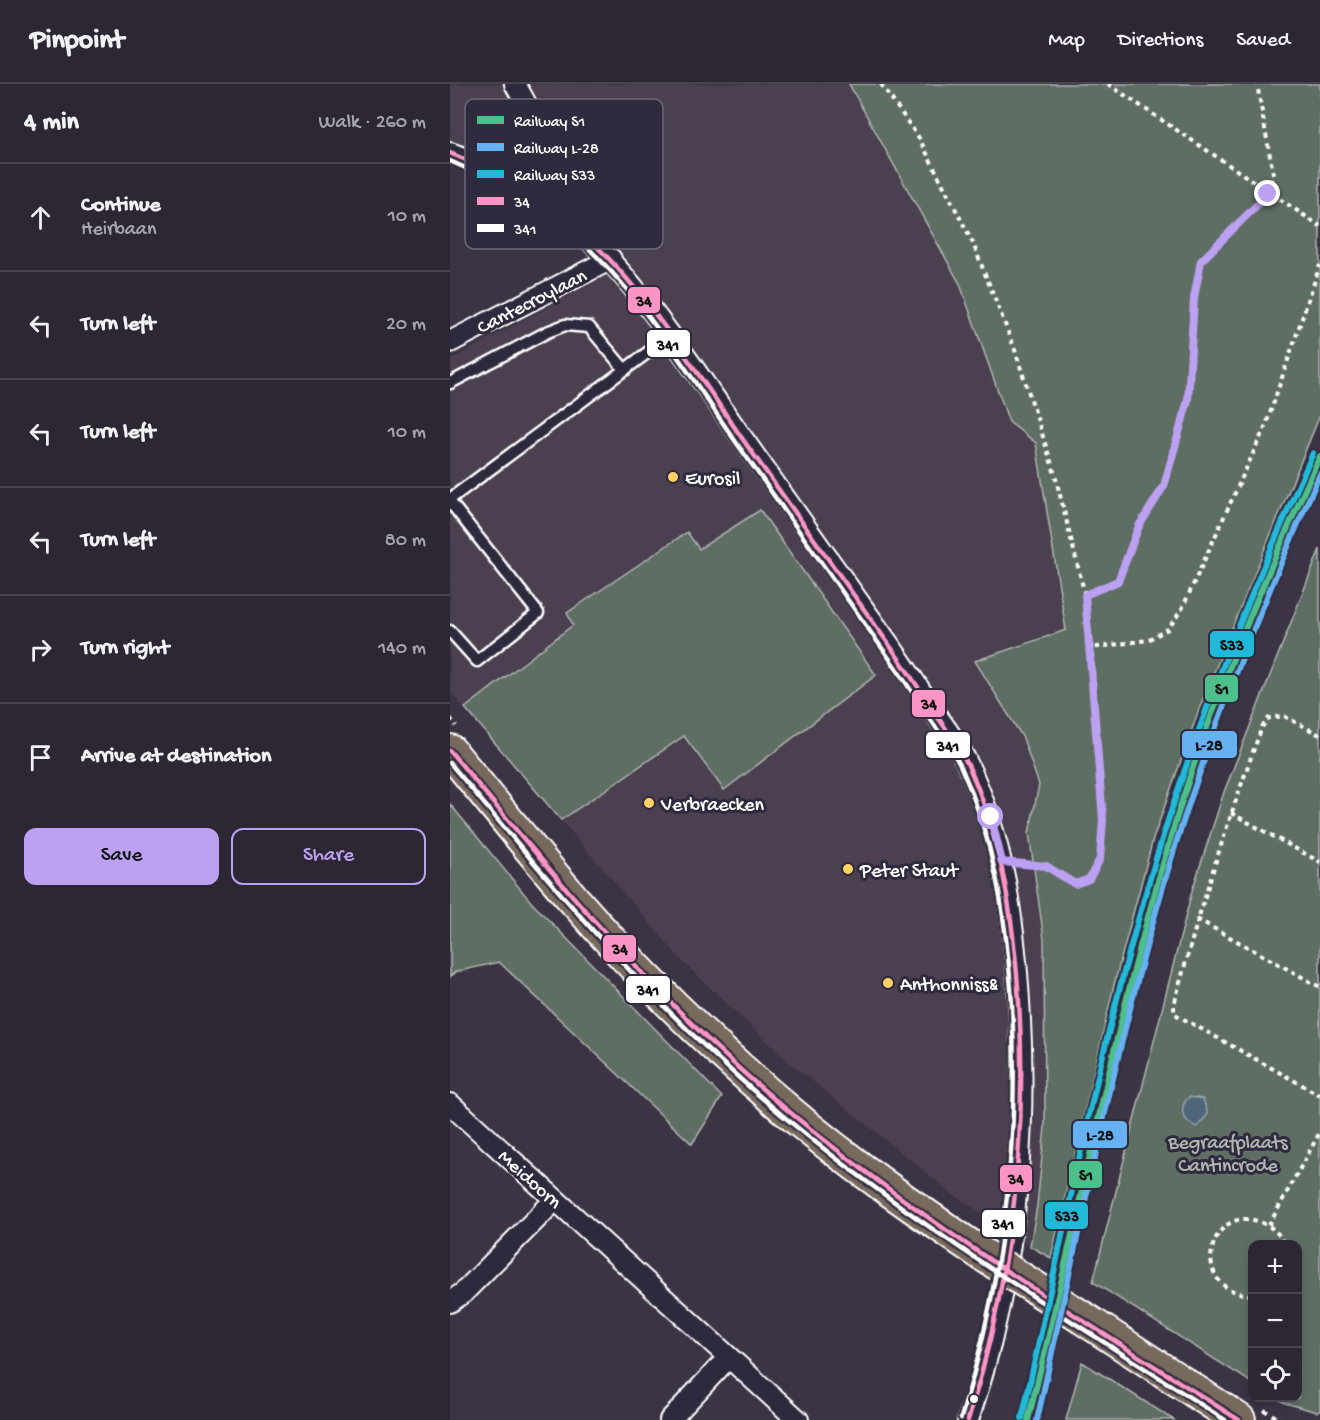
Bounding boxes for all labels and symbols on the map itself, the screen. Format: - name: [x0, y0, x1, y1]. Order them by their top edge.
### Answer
- legend: [465, 99, 663, 249]
- text: Railway S1: [514, 114, 585, 133]
- text: Railway L-28: [514, 141, 599, 160]
- text: Railway S33: [514, 168, 595, 187]
- route end: [1254, 180, 1280, 206]
- text: 34: [513, 195, 530, 214]
- text: 341: [513, 222, 536, 241]
- street label: Cantecroylaan: [474, 265, 592, 341]
- line badge: 34: [627, 286, 661, 314]
- text: 34: [635, 294, 652, 313]
- line badge: 341: [646, 329, 691, 358]
- text: 341: [656, 338, 679, 357]
- place label: Eurosil: [685, 469, 740, 492]
- marker: Eurosil: [666, 470, 680, 484]
- line badge: S33: [1209, 630, 1255, 658]
- text: S33: [1220, 638, 1244, 657]
- line badge: S1: [1204, 674, 1239, 703]
- text: S1: [1215, 682, 1229, 701]
- line badge: 34: [911, 689, 946, 718]
- text: 34: [920, 697, 937, 716]
- line badge: L-28: [1181, 730, 1238, 759]
- line badge: 341: [925, 731, 971, 759]
- text: L-28: [1195, 738, 1223, 757]
- text: 341: [936, 739, 959, 758]
- place label: Verbraecken: [660, 795, 765, 818]
- marker: Verbraecken: [642, 796, 656, 810]
- route start: [977, 803, 1003, 829]
- place label: Peter Staut: [859, 861, 960, 884]
- marker: Peter Staut: [841, 862, 855, 876]
- line badge: 34: [602, 934, 637, 963]
- text: 34: [611, 942, 628, 961]
- line badge: 341: [625, 975, 671, 1004]
- place label: Anthonniss&: [900, 975, 999, 998]
- marker: Anthonniss&: [881, 976, 895, 990]
- text: 341: [636, 983, 659, 1002]
- line badge: L-28: [1072, 1120, 1128, 1149]
- text: L-28: [1086, 1128, 1114, 1147]
- park label: Begraafplaats Cantincrode: [1167, 1133, 1288, 1179]
- street label: Meidoorn: [492, 1146, 566, 1215]
- line badge: S1: [1068, 1160, 1103, 1189]
- line badge: 34: [999, 1164, 1033, 1193]
- text: S1: [1079, 1168, 1093, 1187]
- text: 34: [1007, 1172, 1024, 1191]
- line badge: S33: [1044, 1201, 1089, 1230]
- line badge: 341: [981, 1209, 1026, 1238]
- text: S33: [1055, 1209, 1079, 1228]
- text: 341: [991, 1217, 1014, 1236]
- unlabelled marker: [968, 1393, 980, 1405]

